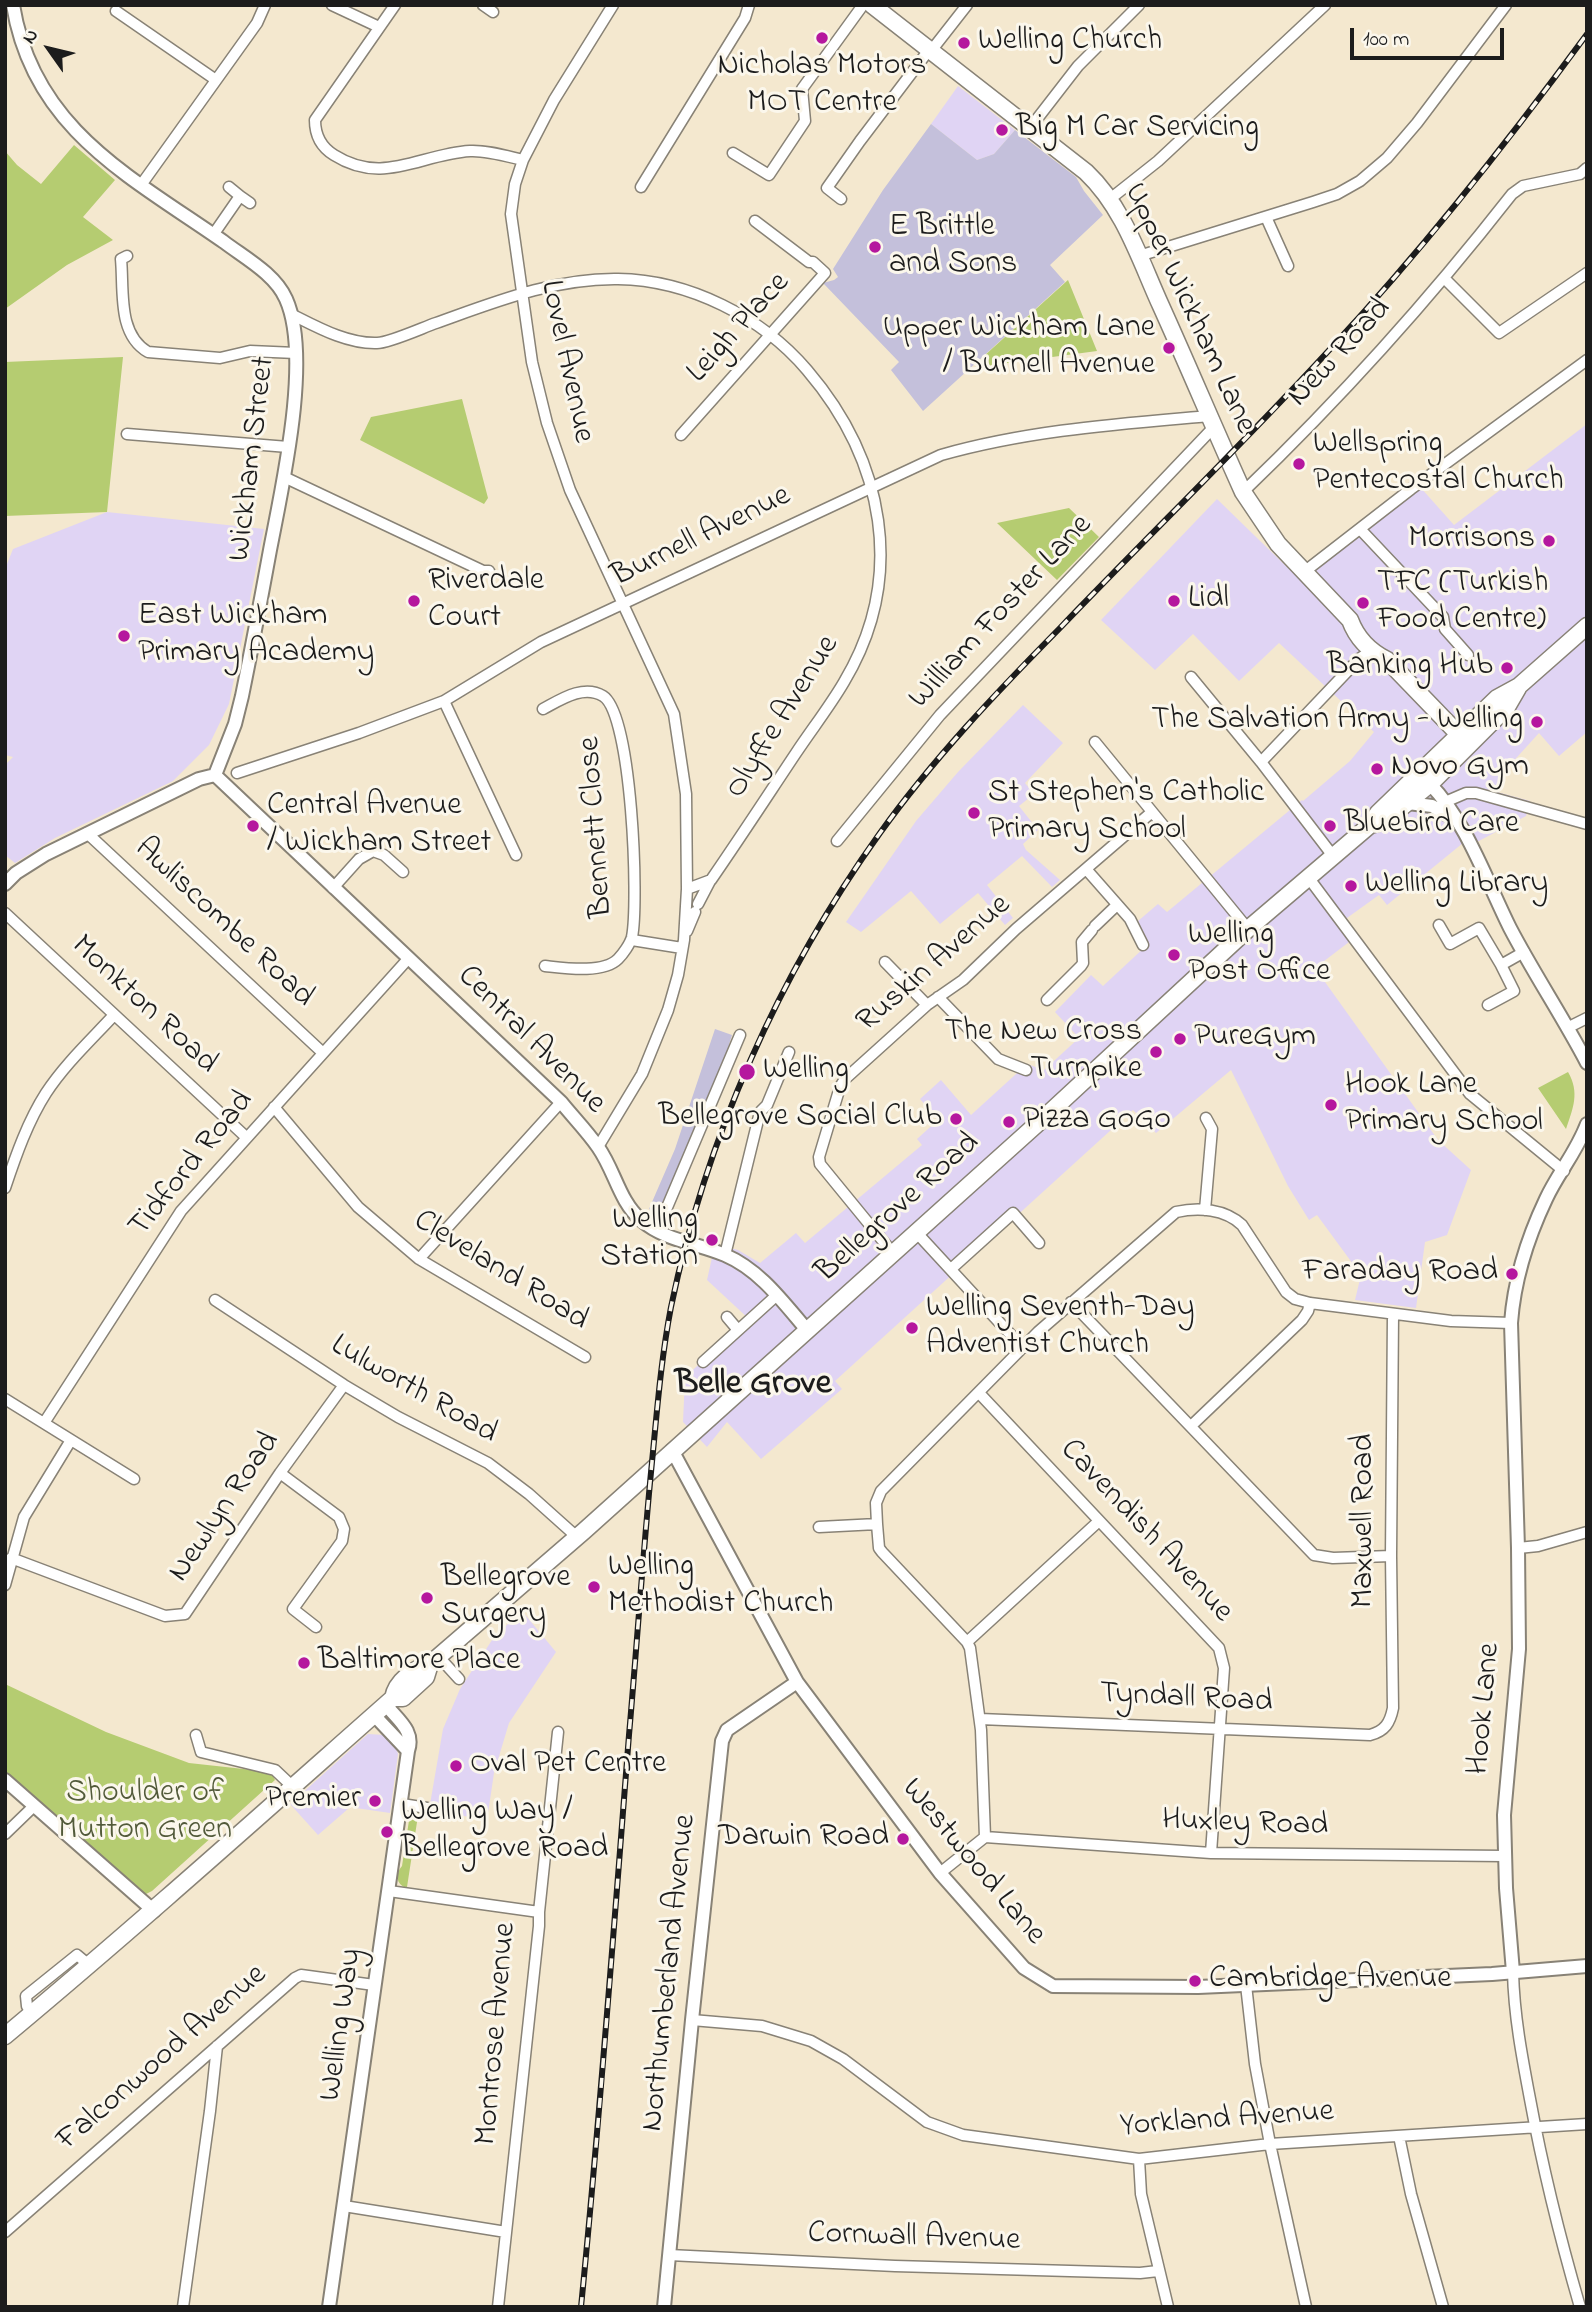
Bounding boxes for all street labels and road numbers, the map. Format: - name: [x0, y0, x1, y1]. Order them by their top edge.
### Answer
- street label: Upper Wickham Lane: [1113, 178, 1263, 440]
- street label: Leigh Place: [680, 266, 800, 392]
- street label: Lovel Avenue: [529, 277, 601, 447]
- street label: New Road: [1281, 292, 1401, 416]
- street label: Wickham Street: [222, 354, 286, 564]
- street label: Burnell Avenue: [606, 478, 798, 598]
- street label: William Foster Lane: [902, 508, 1102, 718]
- street label: Olyffe Avenue: [719, 629, 849, 807]
- street label: Bennett Close: [573, 735, 623, 919]
- street label: Awliscombe Road: [125, 831, 321, 1017]
- street label: Ruskin Avenue: [850, 888, 1020, 1042]
- street label: Monkton Road: [62, 928, 224, 1084]
- street label: Central Avenue: [448, 959, 612, 1123]
- street label: Tidford Road: [122, 1084, 264, 1246]
- street label: Bellegrove Road: [809, 1125, 989, 1293]
- street label: Cleveland Road: [405, 1203, 595, 1341]
- street label: Lulworth Road: [323, 1328, 503, 1454]
- street label: Newlyn Road: [162, 1426, 290, 1590]
- street label: Cavendish Avenue: [1050, 1432, 1240, 1632]
- street label: Maxwell Road: [1347, 1434, 1385, 1608]
- street label: Hook Lane: [1461, 1641, 1511, 1777]
- street label: Tyndall Road: [1099, 1676, 1273, 1724]
- street label: Westwood Lane: [891, 1772, 1053, 1954]
- street label: Huxley Road: [1161, 1803, 1329, 1847]
- street label: Northumberland Avenue: [635, 1813, 707, 2133]
- street label: Montrose Avenue: [469, 1921, 527, 2147]
- street label: Welling Way: [313, 1946, 373, 2104]
- street label: Falconwood Avenue: [50, 1957, 276, 2161]
- street label: Yorkland Avenue: [1119, 2094, 1335, 2148]
- street label: Cornwall Avenue: [807, 2216, 1021, 2262]

